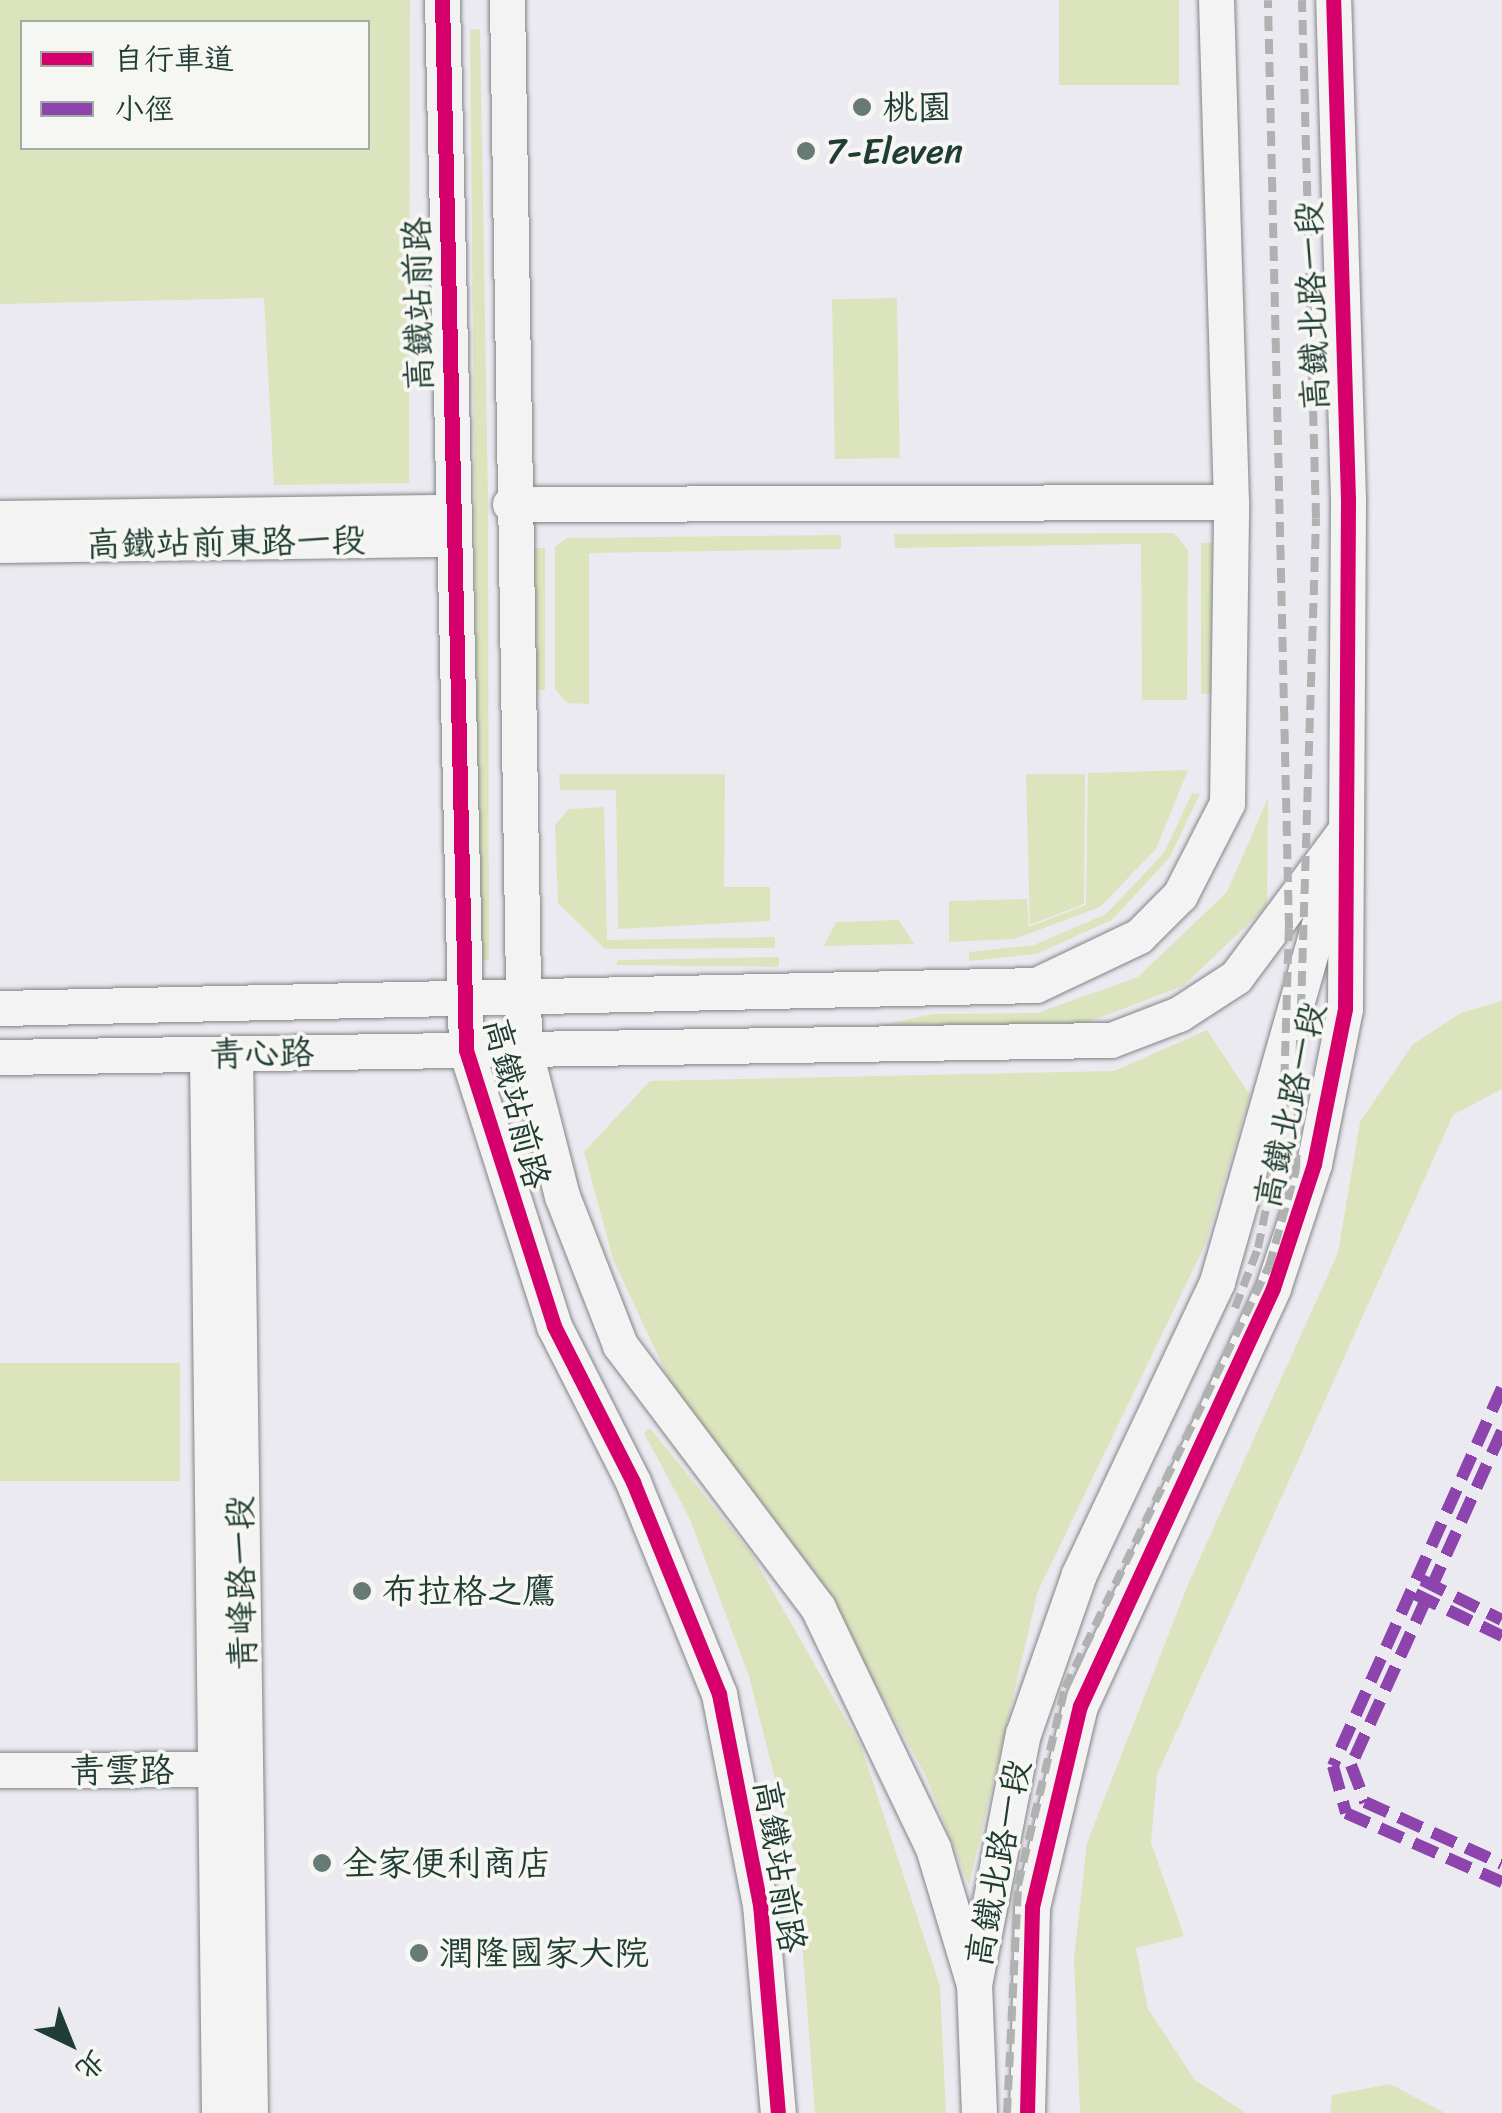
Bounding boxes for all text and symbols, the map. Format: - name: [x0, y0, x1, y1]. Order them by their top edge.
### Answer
- legend: [20, 20, 370, 150]
- text: 自行車道: [114, 32, 234, 86]
- text: 小徑: [114, 82, 174, 136]
- place label: 桃園: [882, 86, 952, 128]
- marker: 桃園: [851, 96, 873, 118]
- place label: 7-Eleven: [826, 130, 963, 172]
- marker: 7-Eleven: [795, 140, 817, 162]
- street label: 高鐵北路一段: [1287, 200, 1337, 412]
- street label: 高鐵站前路: [395, 216, 441, 392]
- street label: 高鐵站前東路一段: [86, 519, 366, 565]
- street label: 高鐵北路一段: [1246, 998, 1334, 1212]
- street label: 高鐵站前路: [475, 1013, 559, 1193]
- street label: 青心路: [209, 1031, 315, 1075]
- street label: 青峰路一段: [218, 1495, 264, 1671]
- place label: 布拉格之鷹: [382, 1570, 557, 1612]
- marker: 布拉格之鷹: [351, 1580, 373, 1602]
- street label: 青雲路: [70, 1749, 174, 1791]
- street label: 高鐵北路一段: [957, 1756, 1039, 1970]
- street label: 高鐵站前路: [746, 1776, 814, 1956]
- place label: 全家便利商店: [342, 1842, 552, 1884]
- marker: 全家便利商店: [311, 1852, 333, 1874]
- place label: 潤隆國家大院: [439, 1932, 649, 1974]
- marker: 潤隆國家大院: [408, 1942, 430, 1964]
- north arrow: [20, 1993, 120, 2093]
- text: 北: [64, 2038, 118, 2093]

